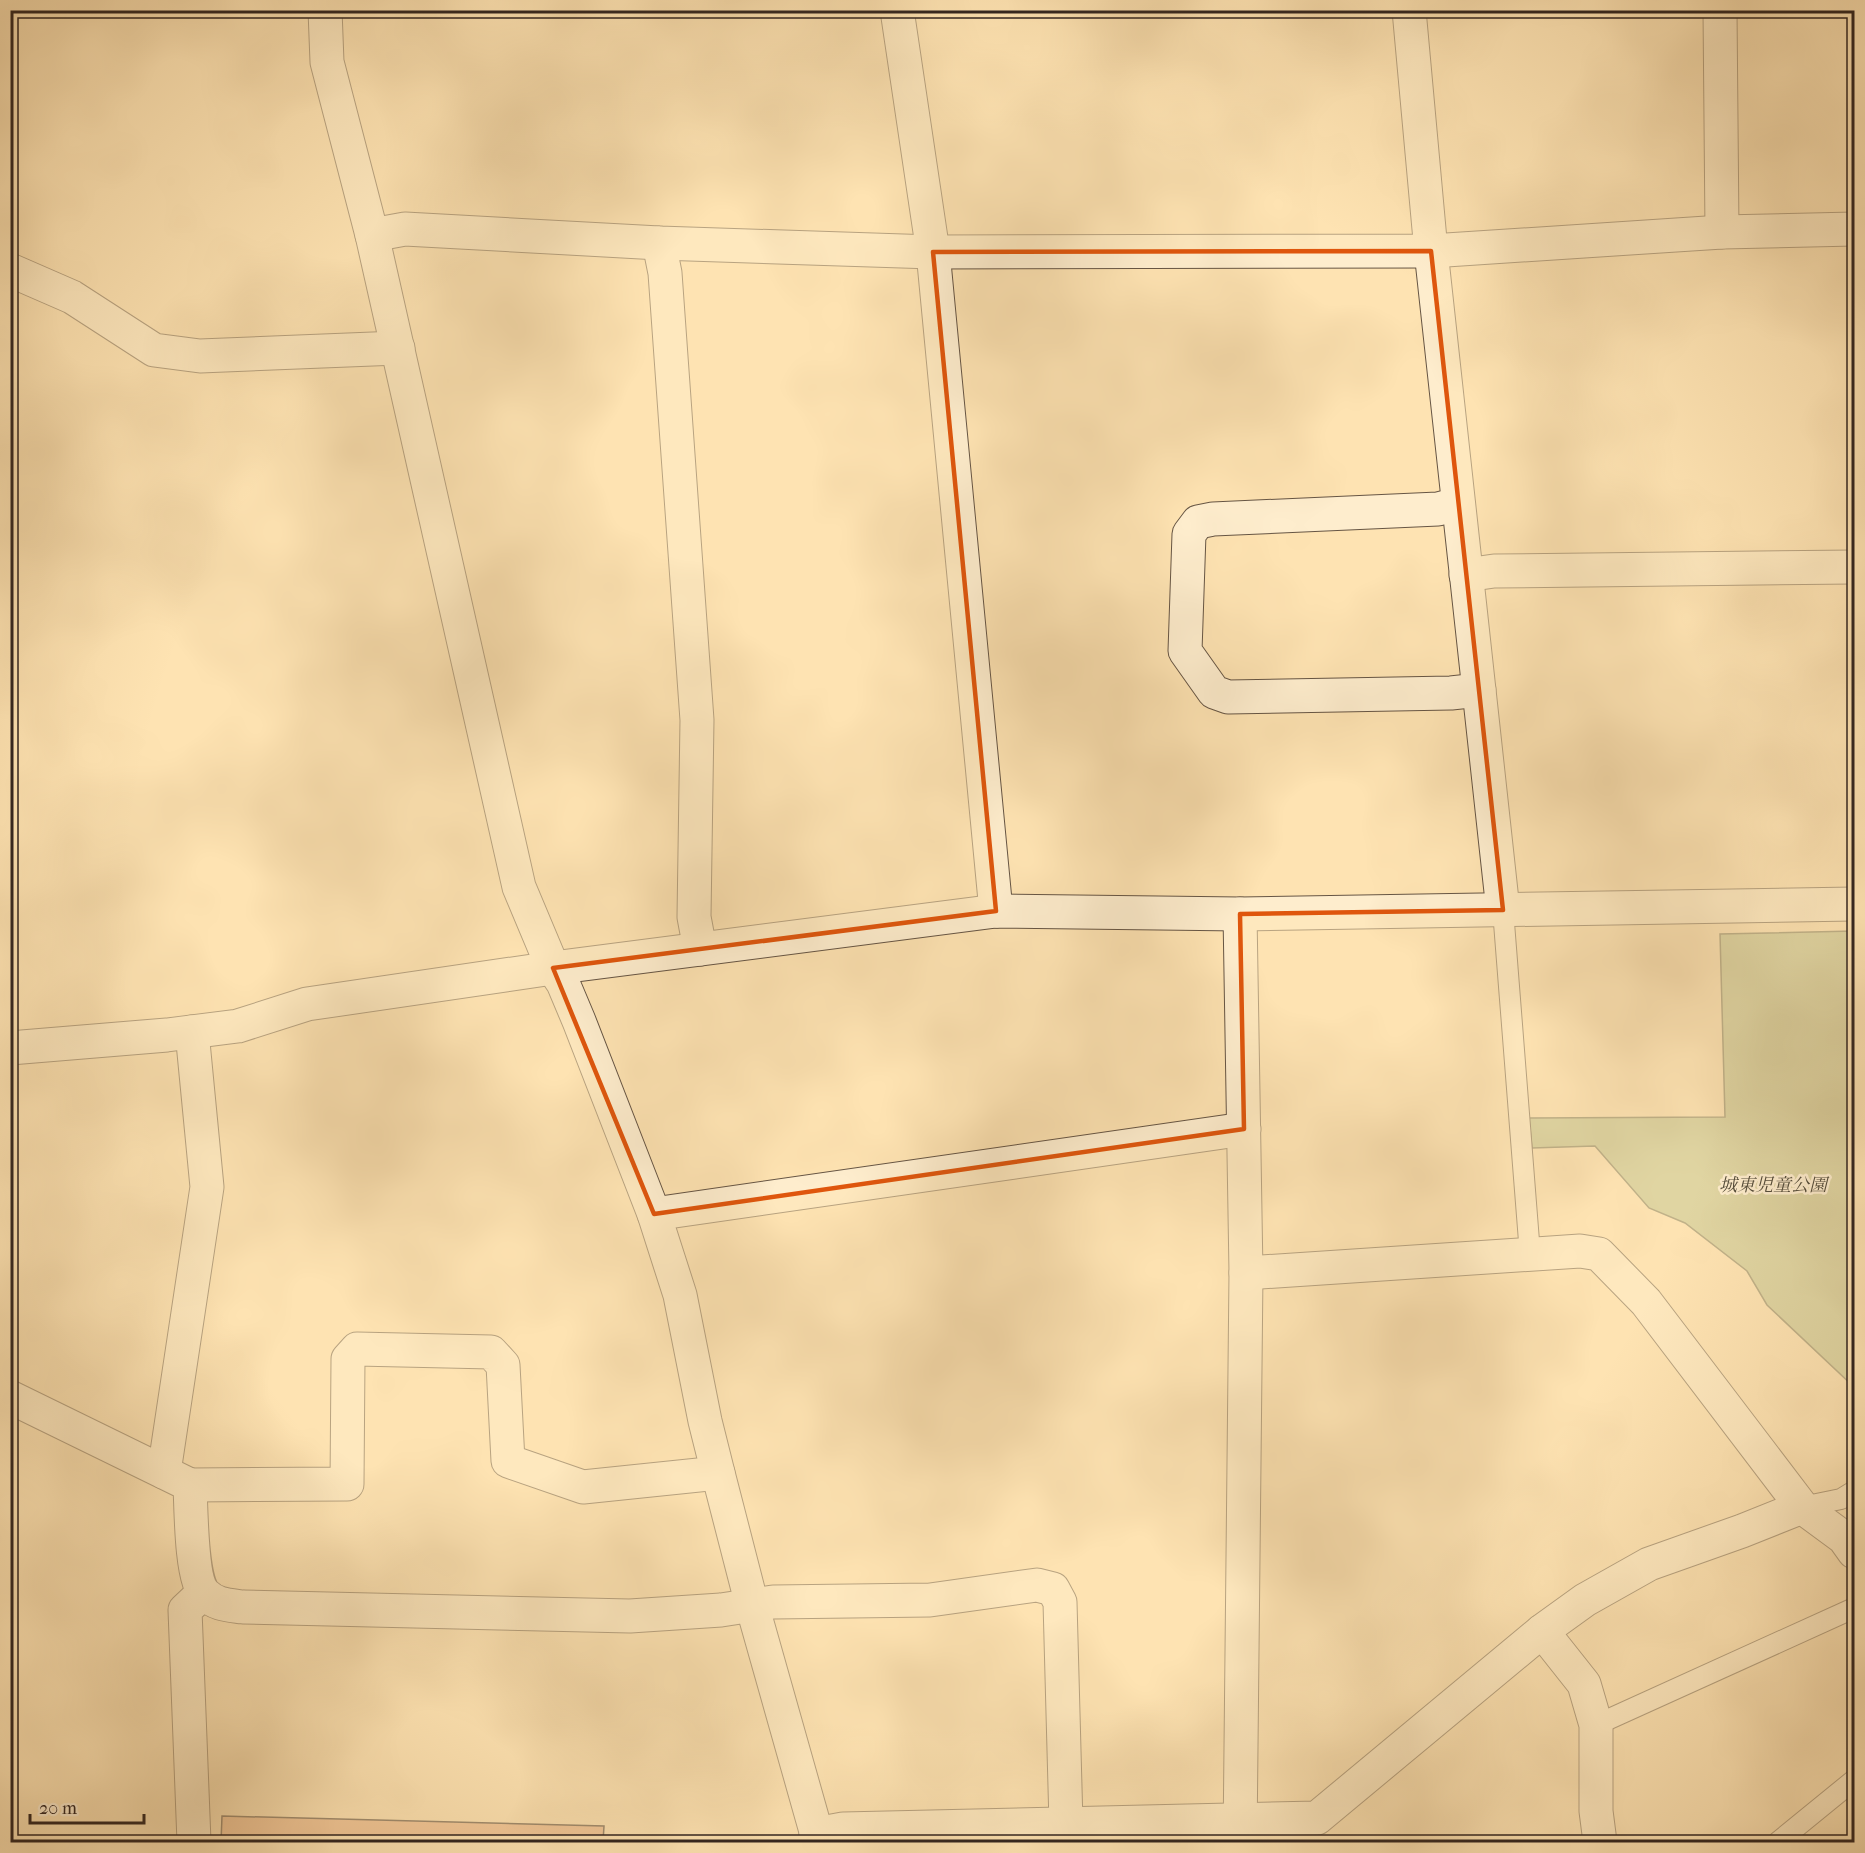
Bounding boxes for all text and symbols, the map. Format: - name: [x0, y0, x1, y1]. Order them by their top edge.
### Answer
- park label: 城東児童公園: [1719, 1175, 1830, 1196]
- scale bar: [30, 1787, 144, 1825]
- text: 20 m: [39, 1798, 77, 1819]

